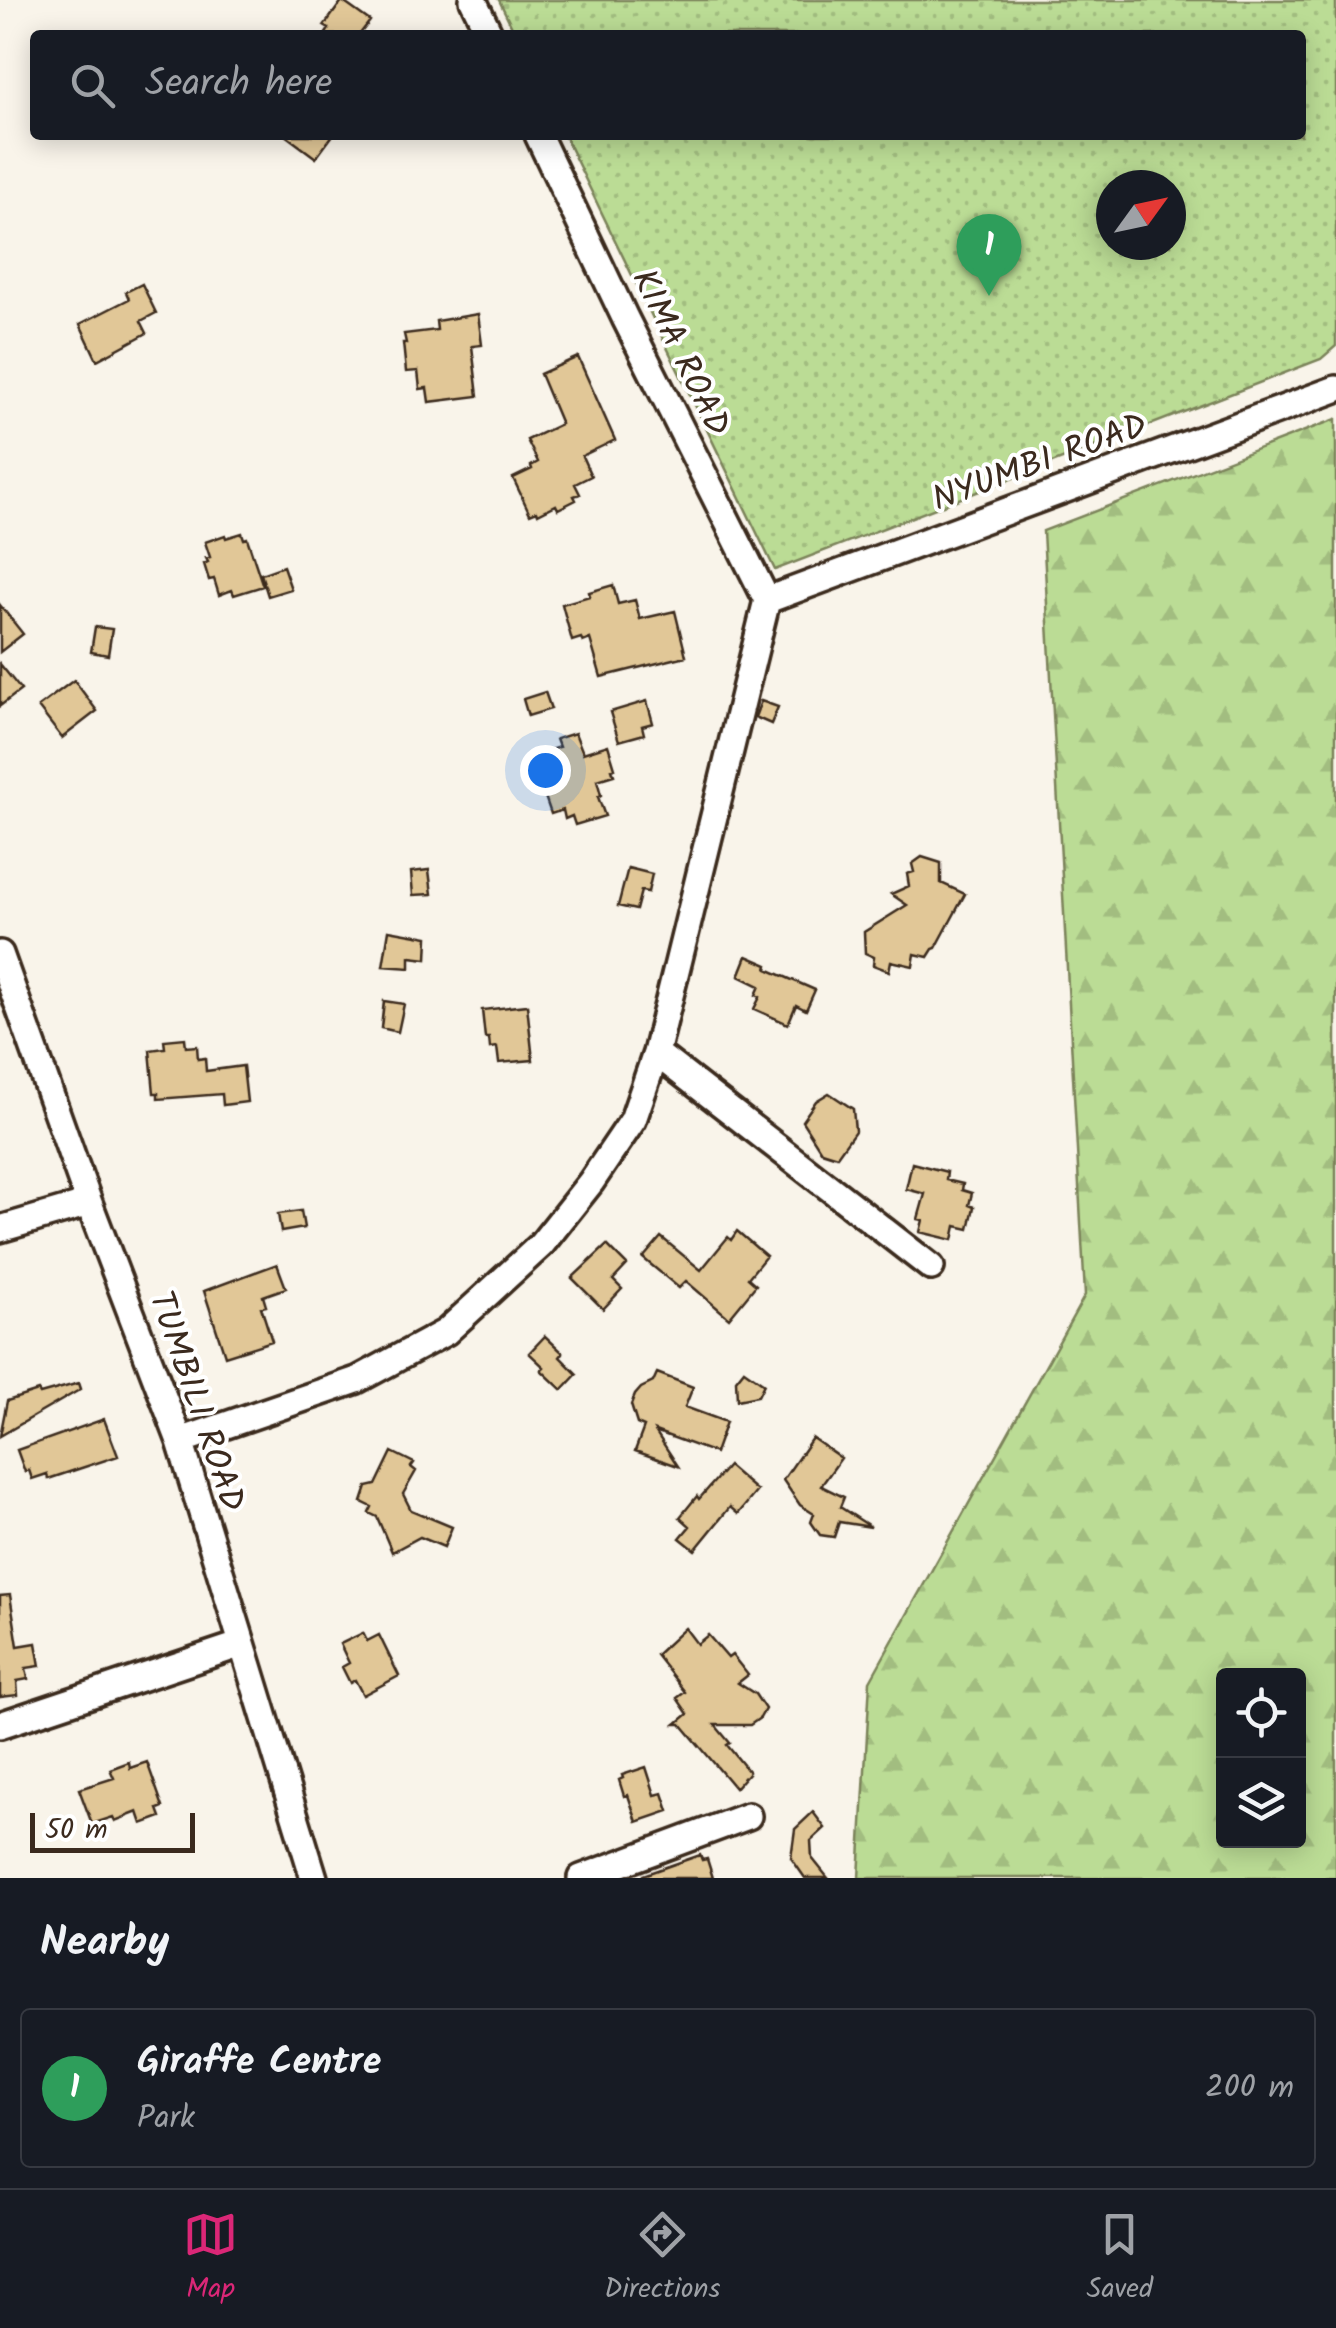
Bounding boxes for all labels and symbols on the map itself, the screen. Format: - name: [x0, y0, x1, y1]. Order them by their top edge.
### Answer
- north arrow: [1096, 170, 1186, 260]
- pin: 1: [956, 214, 1022, 296]
- street label: KIMA ROAD: [615, 260, 744, 447]
- street label: NYUMBI ROAD: [925, 399, 1155, 529]
- your location: [520, 745, 571, 796]
- street label: TUMBILI ROAD: [131, 1284, 259, 1520]
- scale bar: [30, 1808, 195, 1852]

